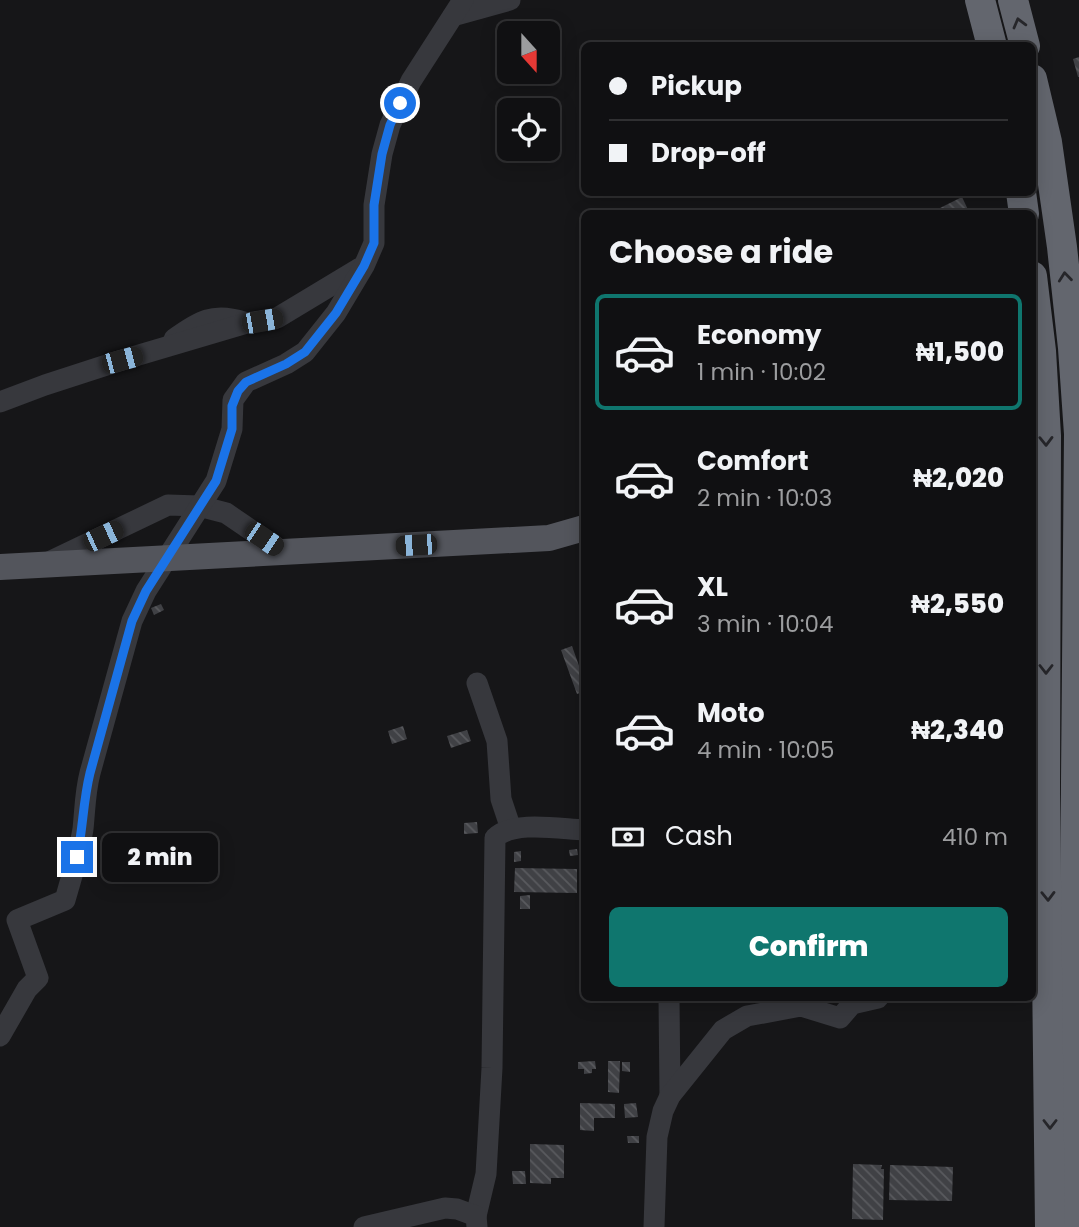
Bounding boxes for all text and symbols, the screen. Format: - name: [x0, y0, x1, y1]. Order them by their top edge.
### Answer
- one-way arrow: [1013, 17, 1028, 29]
- north arrow: [497, 21, 560, 84]
- map controls: [497, 21, 560, 161]
- text: Pickup: [651, 68, 742, 104]
- route start: [384, 87, 416, 119]
- button: locate: [497, 98, 560, 161]
- text: Drop-off: [651, 135, 766, 171]
- text: Choose a ride: [609, 229, 833, 274]
- one-way arrow: [1058, 272, 1073, 283]
- car: [240, 307, 285, 335]
- text: Economy: [697, 317, 821, 353]
- icon: car: [613, 321, 676, 384]
- text: ₦1,500: [916, 334, 1004, 370]
- car: [99, 344, 146, 376]
- text: 1 min · 10:02: [697, 356, 826, 388]
- one-way arrow: [1038, 436, 1054, 447]
- text: Comfort: [697, 443, 809, 479]
- icon: car: [613, 447, 676, 510]
- text: ₦2,020: [913, 460, 1004, 496]
- text: 2 min · 10:03: [697, 482, 832, 514]
- car: [80, 518, 127, 554]
- car: [241, 519, 288, 559]
- car: [395, 533, 438, 557]
- text: XL: [697, 569, 728, 605]
- icon: car: [613, 573, 676, 636]
- text: ₦2,550: [911, 586, 1004, 622]
- text: 3 min · 10:04: [697, 608, 834, 640]
- one-way arrow: [1038, 664, 1054, 674]
- text: Moto: [697, 695, 765, 731]
- icon: car: [613, 699, 676, 762]
- text: ₦2,340: [911, 712, 1004, 748]
- text: 4 min · 10:05: [697, 734, 834, 766]
- icon: cash: [609, 818, 647, 856]
- text: Cash: [665, 818, 733, 854]
- text: 410 m: [942, 821, 1008, 853]
- callout: 2 min: [102, 832, 217, 882]
- route end: [61, 841, 93, 873]
- text: 2 min: [128, 841, 192, 873]
- one-way arrow: [1040, 891, 1055, 902]
- button: Confirm: [609, 907, 1008, 987]
- one-way arrow: [1042, 1119, 1058, 1129]

